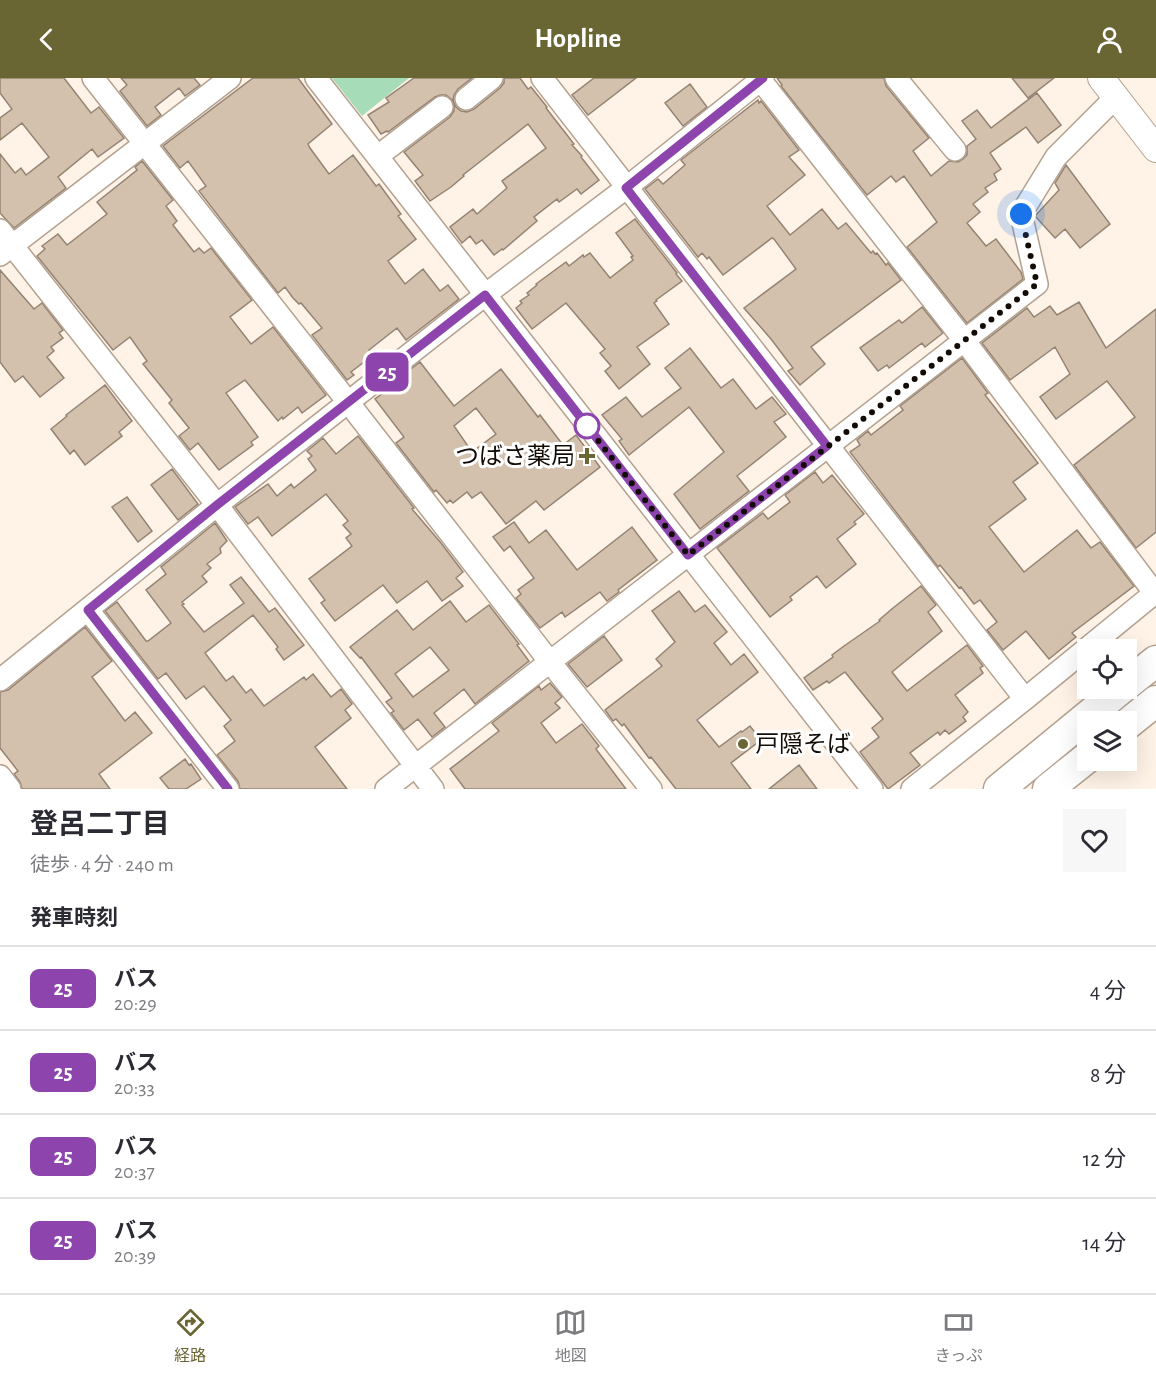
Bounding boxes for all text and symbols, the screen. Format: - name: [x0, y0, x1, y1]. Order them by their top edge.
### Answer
- icon: back: [30, 23, 63, 56]
- icon: person: [1093, 23, 1126, 56]
- text: Hopline: [535, 25, 621, 52]
- your location: [1006, 199, 1036, 229]
- line badge: 25: [360, 352, 414, 392]
- text: 25: [378, 362, 396, 383]
- unlabelled marker: [574, 413, 600, 439]
- place label: つばさ薬局: [455, 443, 575, 469]
- marker: つばさ薬局: [580, 449, 594, 463]
- map controls: [1077, 639, 1137, 771]
- button: locate: [1077, 639, 1137, 699]
- button: layers: [1077, 711, 1137, 771]
- place label: 戸隠そば: [755, 732, 851, 757]
- marker: 戸隠そば: [736, 737, 750, 751]
- button: heart: [1063, 809, 1126, 872]
- text: 登呂二丁目: [30, 811, 170, 839]
- text: 徒歩 · 4 分 · 240 m: [30, 855, 174, 875]
- text: 発車時刻: [30, 907, 118, 929]
- text: バス: [114, 968, 158, 990]
- text: 25: [54, 978, 72, 999]
- text: 4 分: [1090, 980, 1126, 1002]
- text: 20:29: [114, 994, 157, 1014]
- text: バス: [114, 1052, 158, 1074]
- text: 25: [54, 1062, 72, 1083]
- text: 8 分: [1090, 1064, 1126, 1086]
- text: 20:33: [114, 1078, 155, 1098]
- text: バス: [114, 1136, 158, 1158]
- text: 25: [54, 1146, 72, 1167]
- text: 12 分: [1083, 1148, 1126, 1170]
- text: 20:37: [114, 1162, 155, 1182]
- text: バス: [114, 1220, 158, 1242]
- text: 25: [54, 1230, 72, 1251]
- text: 14 分: [1082, 1232, 1126, 1254]
- text: 20:39: [114, 1246, 156, 1266]
- tab: 経路: [174, 1306, 207, 1366]
- tab: 地図: [554, 1306, 587, 1366]
- tab: きっぷ: [935, 1306, 982, 1366]

